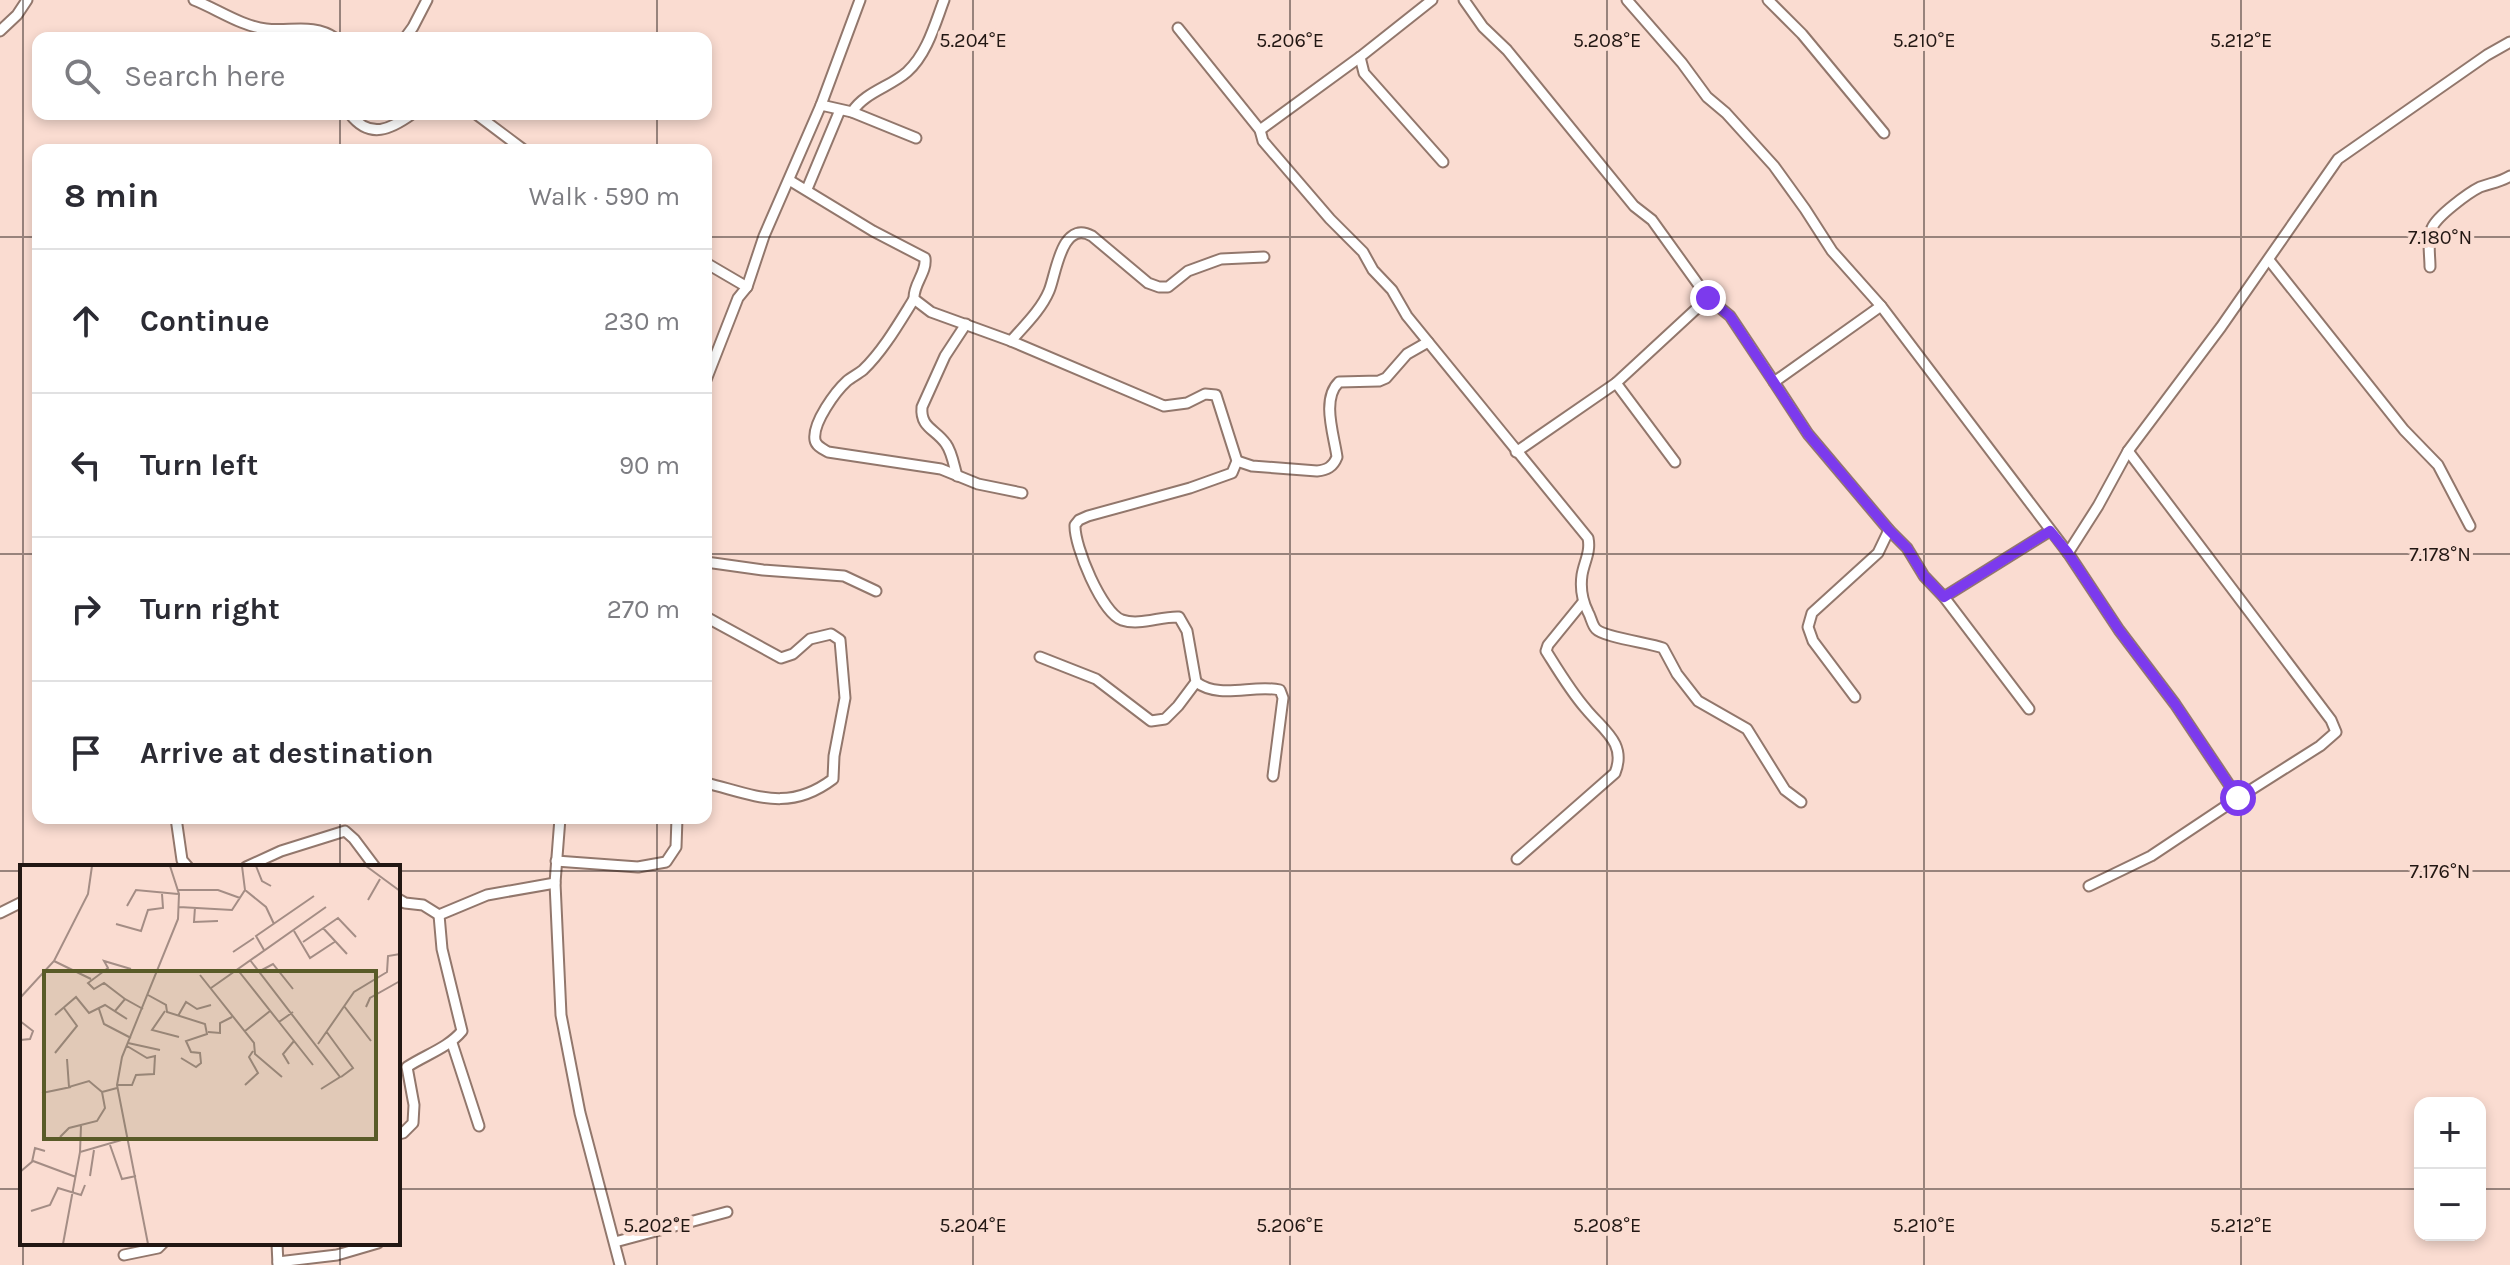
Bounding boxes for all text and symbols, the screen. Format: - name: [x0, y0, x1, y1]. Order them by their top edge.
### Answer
- text: 5.204°E: [939, 29, 1007, 52]
- text: 5.206°E: [1256, 29, 1324, 52]
- text: 5.208°E: [1573, 29, 1641, 52]
- text: 5.210°E: [1893, 29, 1955, 52]
- text: 5.212°E: [2210, 29, 2272, 52]
- search box: [32, 32, 712, 120]
- icon: search: [60, 54, 104, 98]
- text: Search here: [124, 58, 285, 94]
- text: 8 min: [64, 176, 159, 216]
- text: Walk · 590 m: [529, 181, 680, 212]
- text: 7.180°N: [2408, 226, 2472, 249]
- route end: [1690, 280, 1726, 316]
- icon: ahead: [64, 299, 108, 343]
- text: Continue: [140, 303, 270, 339]
- text: 230 m: [604, 306, 680, 337]
- icon: left: [64, 443, 108, 487]
- text: Turn left: [140, 447, 258, 483]
- text: 90 m: [619, 450, 680, 481]
- text: 7.178°N: [2409, 543, 2471, 566]
- icon: right: [64, 587, 108, 631]
- text: Turn right: [140, 591, 280, 627]
- text: 270 m: [607, 594, 680, 625]
- icon: arrive: [64, 731, 108, 775]
- text: Arrive at destination: [140, 735, 434, 771]
- route start: [2220, 780, 2256, 816]
- text: 7.176°N: [2410, 860, 2470, 883]
- inset map: [20, 865, 400, 1245]
- map controls: [2414, 1097, 2486, 1241]
- button: +: [2414, 1097, 2486, 1169]
- button: −: [2414, 1169, 2486, 1241]
- text: 5.202°E: [623, 1214, 691, 1237]
- text: 5.204°E: [939, 1214, 1007, 1237]
- text: 5.206°E: [1256, 1214, 1324, 1237]
- text: 5.208°E: [1573, 1214, 1641, 1237]
- text: 5.210°E: [1893, 1214, 1955, 1237]
- text: 5.212°E: [2210, 1214, 2272, 1237]

